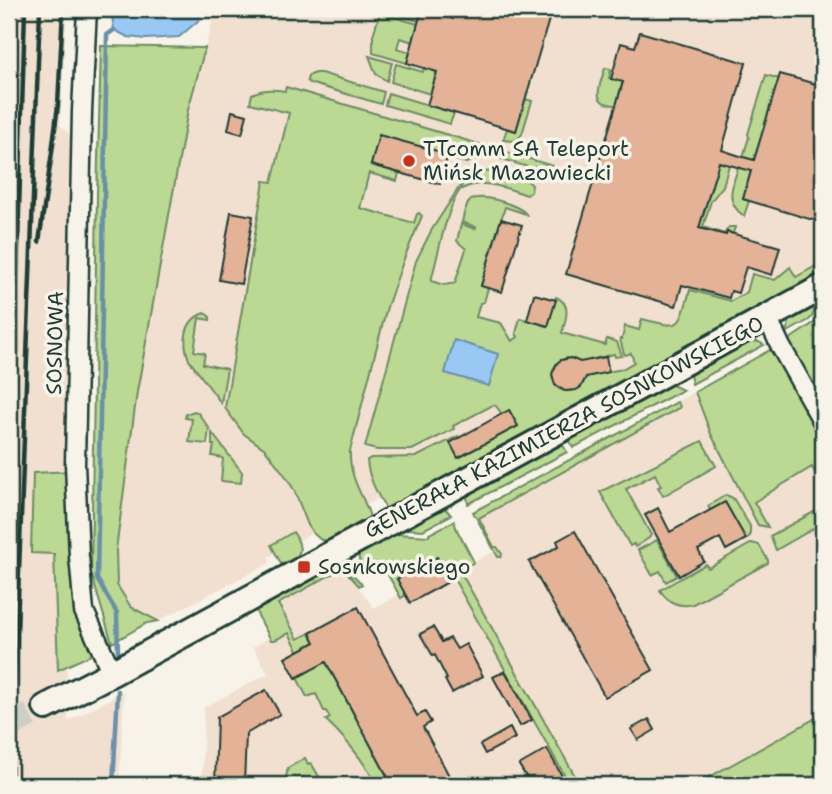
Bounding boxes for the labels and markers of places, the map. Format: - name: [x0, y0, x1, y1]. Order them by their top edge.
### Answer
- place label: TTcomm SA Teleport Mińsk Mazowiecki: [423, 135, 629, 187]
- marker: TTcomm SA Teleport Mińsk Mazowiecki: [401, 153, 417, 169]
- place label: Sosnkowskiego: [318, 553, 471, 581]
- marker: Sosnkowskiego: [296, 559, 312, 575]

